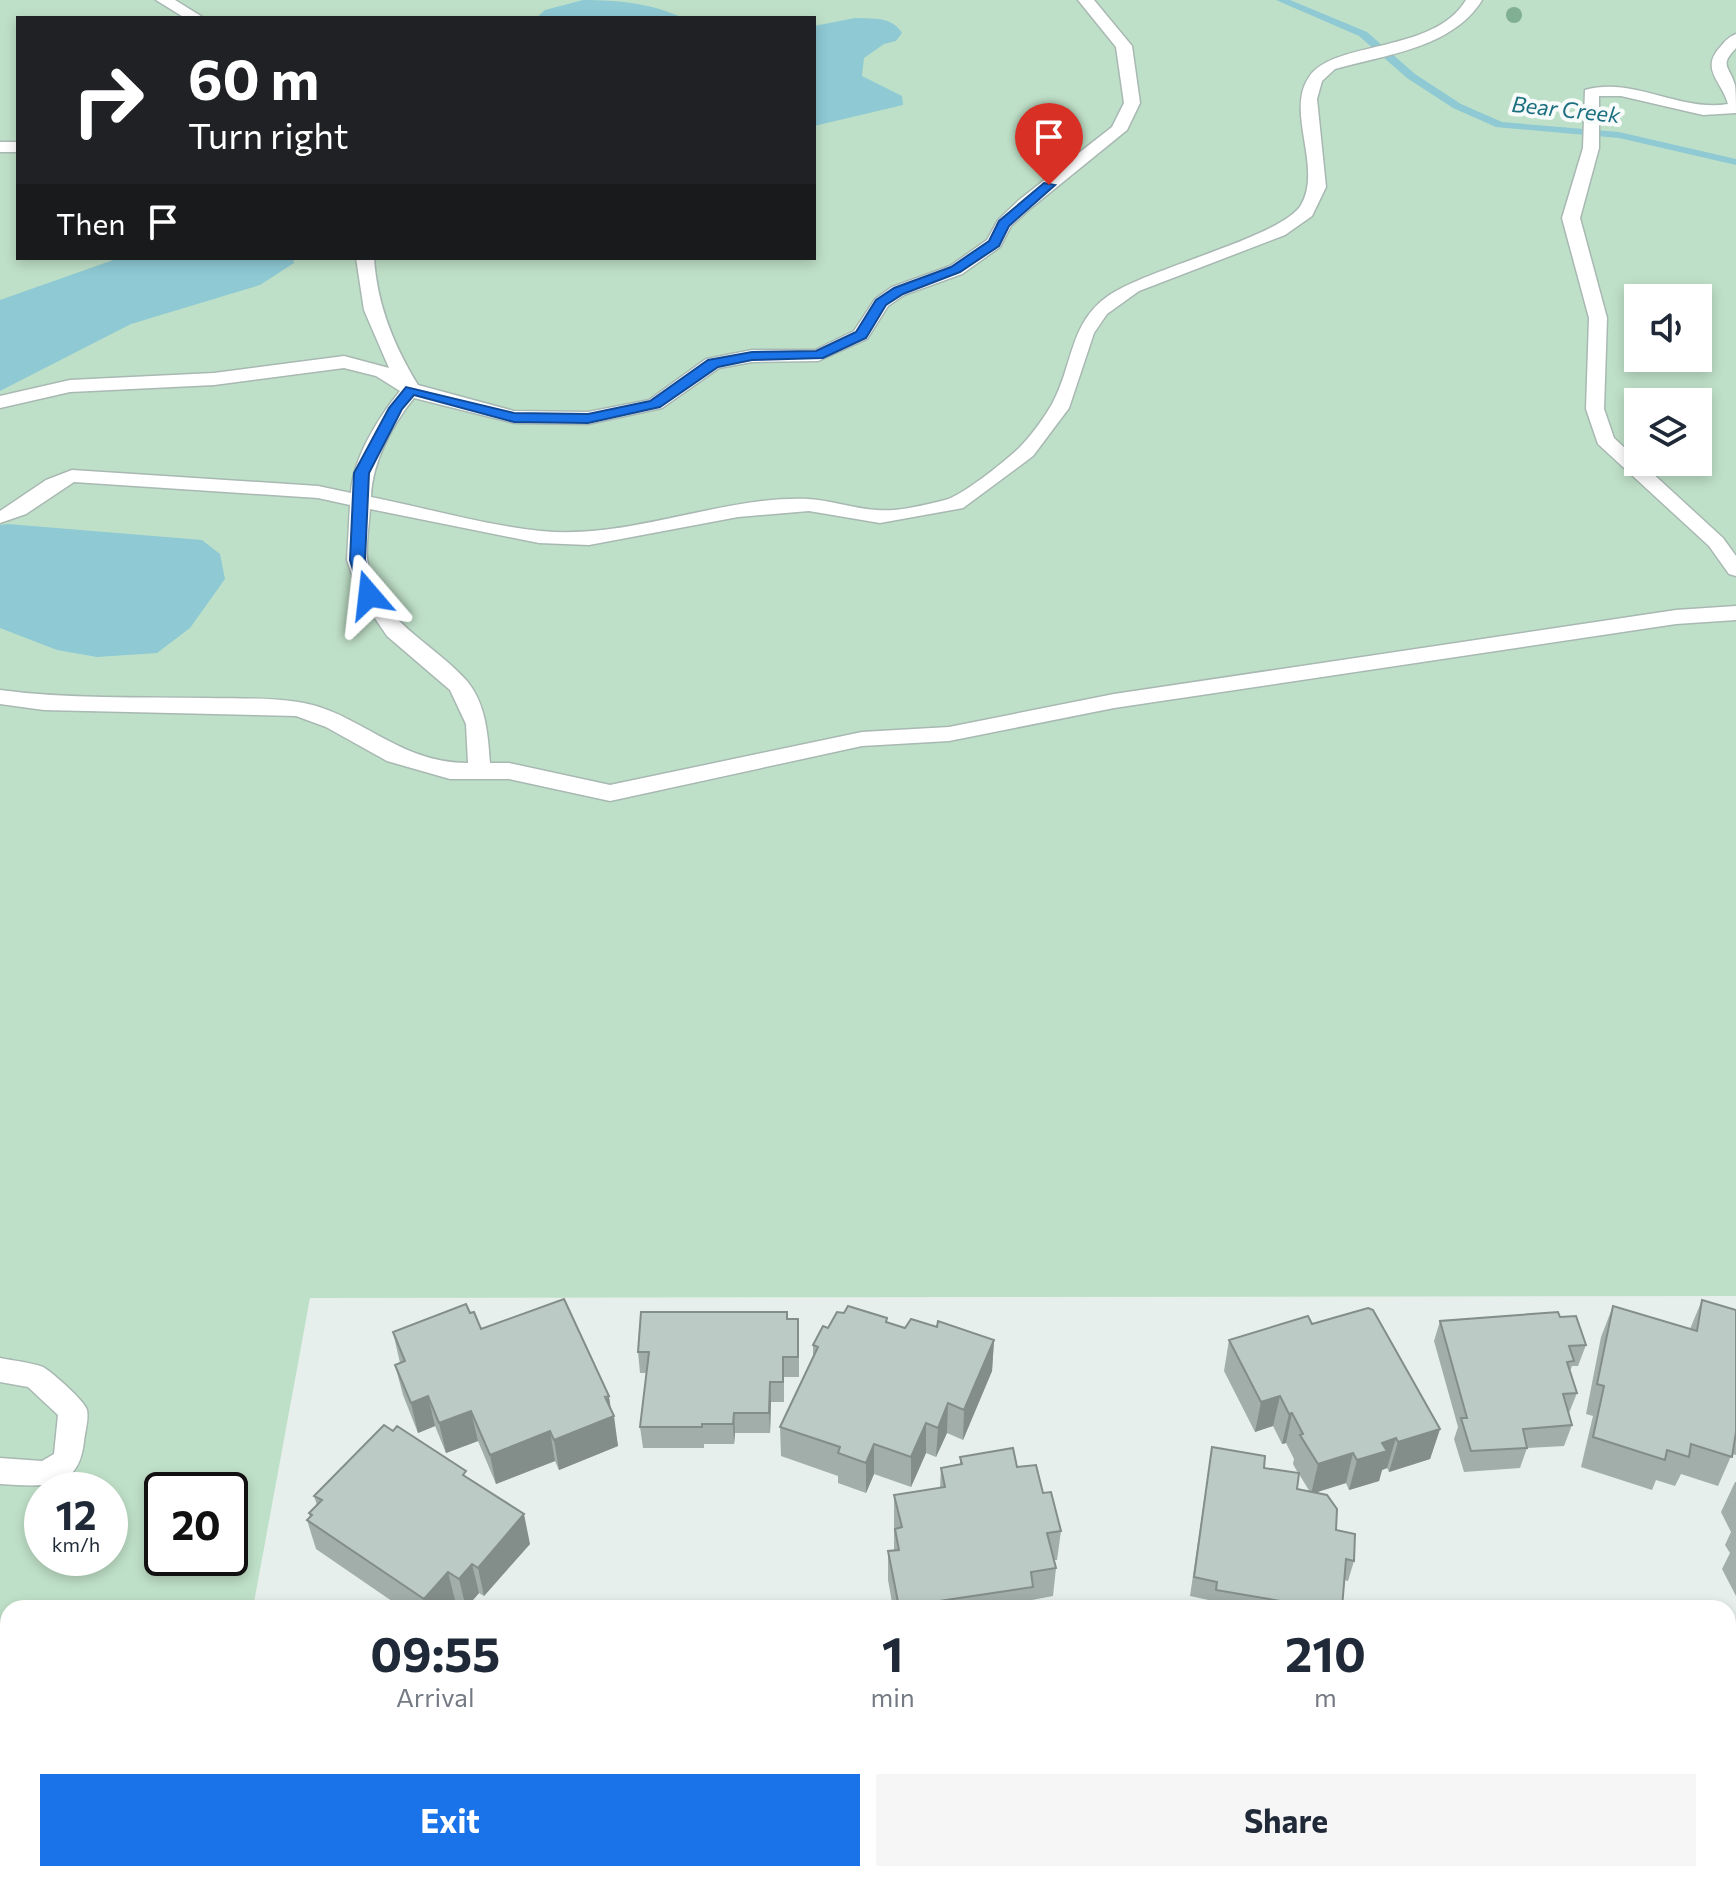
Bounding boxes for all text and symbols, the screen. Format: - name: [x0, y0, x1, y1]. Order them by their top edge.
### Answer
- text: 60 m: [188, 43, 319, 112]
- icon: right: [56, 48, 160, 152]
- water label: Bear Creek: [1510, 90, 1623, 128]
- pin: [1015, 103, 1083, 185]
- text: Turn right: [188, 112, 349, 156]
- icon: arrive: [1027, 115, 1071, 159]
- icon: arrive: [141, 200, 185, 244]
- text: Then: [56, 204, 125, 241]
- map controls: [1624, 284, 1712, 476]
- button: sound: [1624, 284, 1712, 372]
- button: layers: [1624, 388, 1712, 476]
- position arrow: [327, 553, 411, 637]
- speed limit sign: 20: [144, 1472, 248, 1576]
- text: 12: [56, 1489, 96, 1538]
- text: km/h: [52, 1532, 100, 1556]
- text: 09:55: [370, 1623, 500, 1682]
- text: 1: [882, 1623, 903, 1682]
- text: 210: [1285, 1623, 1366, 1682]
- text: Arrival: [396, 1681, 475, 1712]
- text: min: [870, 1681, 915, 1712]
- text: m: [1314, 1681, 1337, 1712]
- button: Exit: [40, 1774, 860, 1866]
- button: Share: [876, 1774, 1696, 1866]

